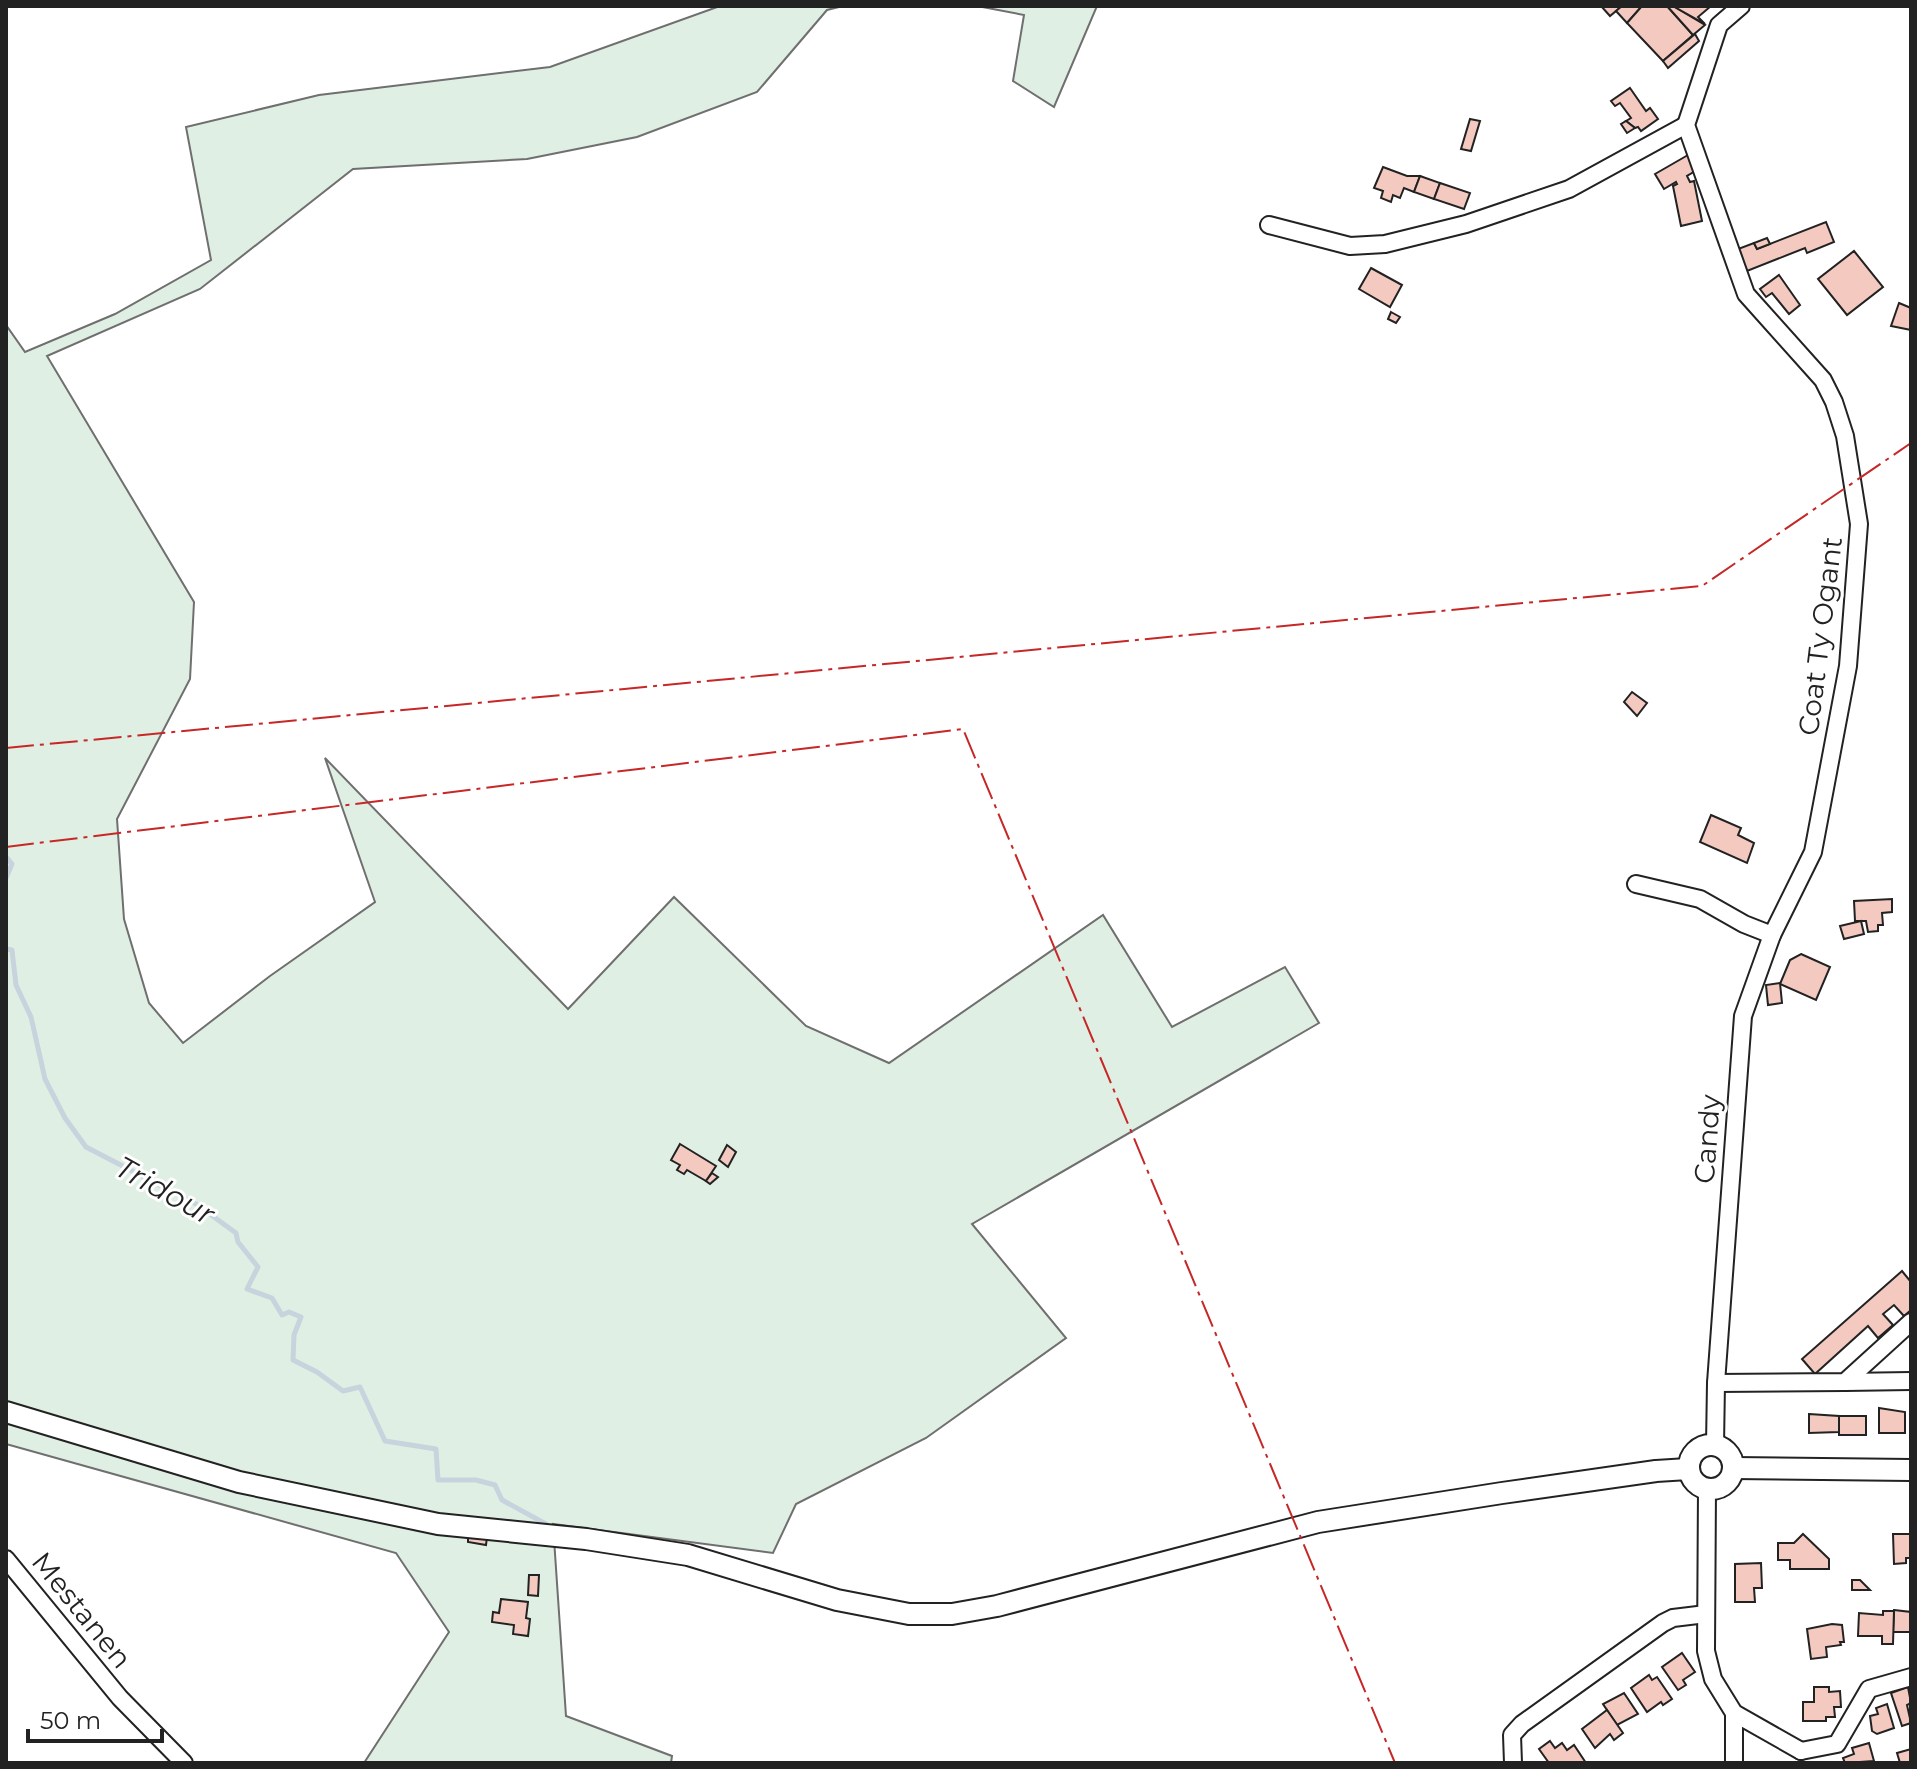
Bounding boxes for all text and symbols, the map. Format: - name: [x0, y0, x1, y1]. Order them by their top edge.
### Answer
- street label: Coat Ty Ogant: [1791, 535, 1849, 737]
- street label: Candy: [1687, 1093, 1727, 1185]
- water label: Tridour: [109, 1148, 222, 1233]
- street label: Mestanen: [25, 1545, 139, 1675]
- scale bar: [28, 1693, 162, 1743]
- text: 50 m: [40, 1706, 101, 1735]

